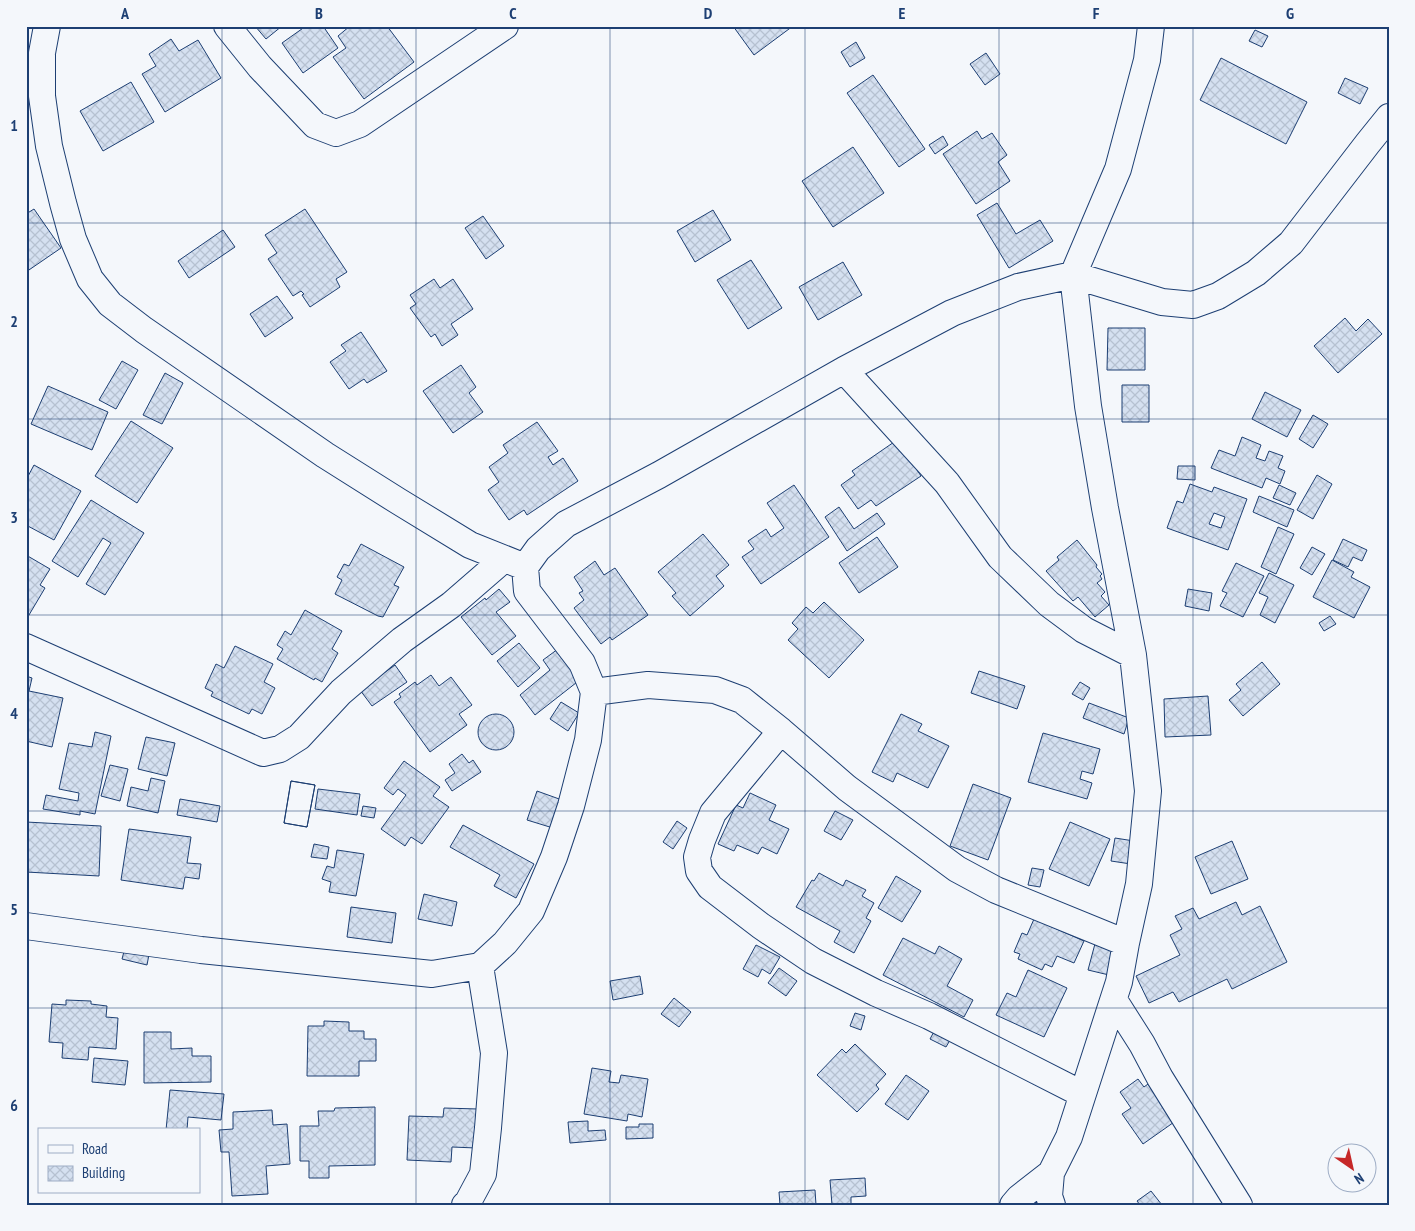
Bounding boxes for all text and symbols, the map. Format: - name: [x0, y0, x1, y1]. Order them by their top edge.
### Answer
- text: A: [120, 3, 130, 23]
- text: B: [315, 3, 323, 23]
- text: C: [509, 3, 517, 23]
- text: D: [704, 3, 713, 23]
- text: E: [899, 3, 906, 23]
- text: F: [1093, 3, 1100, 23]
- text: G: [1286, 3, 1294, 23]
- text: 1: [10, 115, 18, 135]
- text: 2: [10, 311, 18, 331]
- text: 3: [10, 507, 18, 527]
- text: 4: [10, 703, 18, 723]
- text: 5: [10, 899, 18, 919]
- text: 6: [10, 1095, 18, 1115]
- legend: [38, 1128, 200, 1194]
- text: Road: [82, 1139, 108, 1158]
- north arrow: [1328, 1144, 1378, 1194]
- text: Building: [82, 1163, 125, 1182]
- text: N: [1351, 1169, 1367, 1188]

